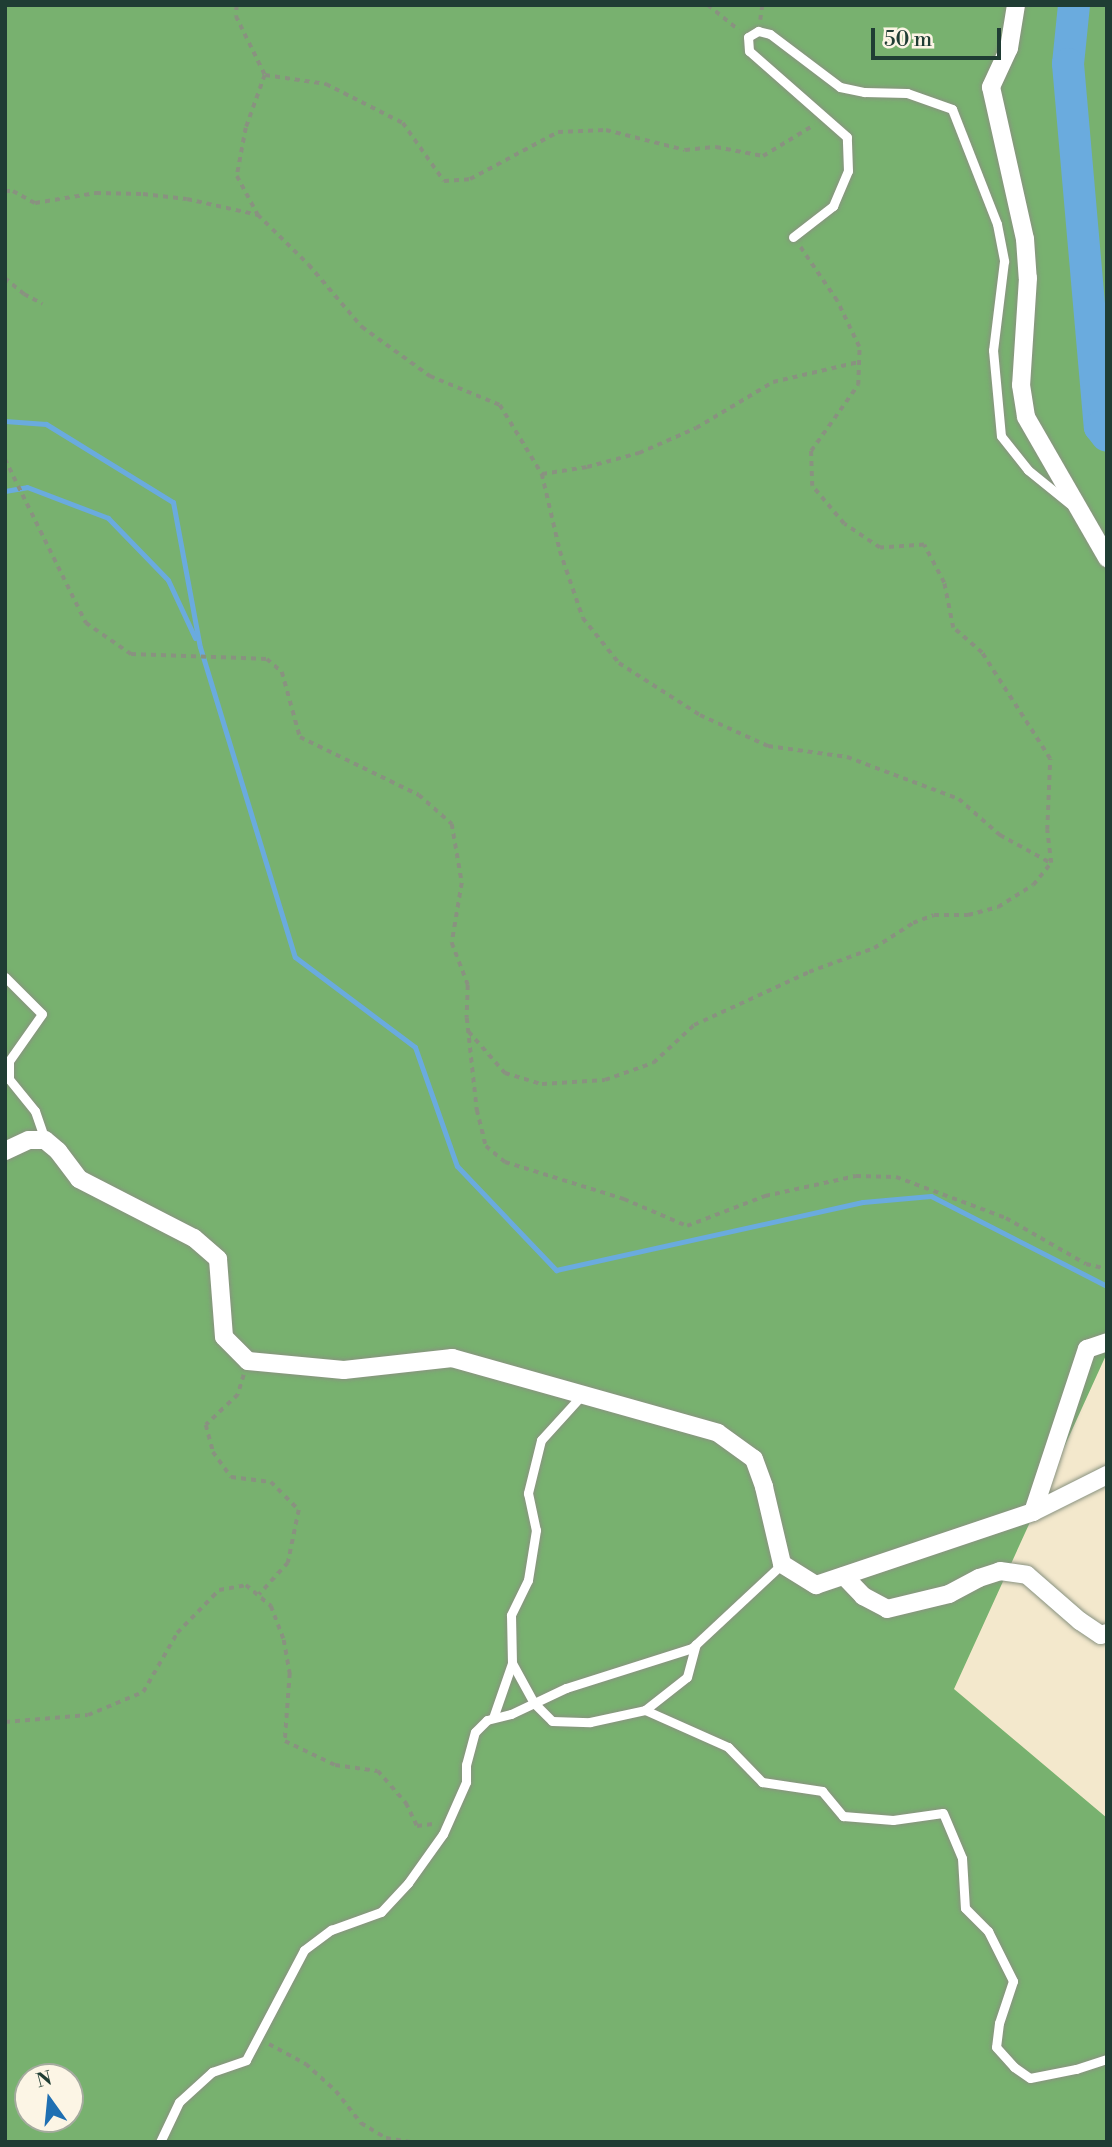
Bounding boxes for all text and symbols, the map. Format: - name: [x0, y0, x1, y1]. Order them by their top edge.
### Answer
- scale bar: [874, 14, 1004, 58]
- text: 50 m: [884, 27, 932, 53]
- north arrow: [14, 2063, 84, 2133]
- text: N: [34, 2066, 54, 2093]

